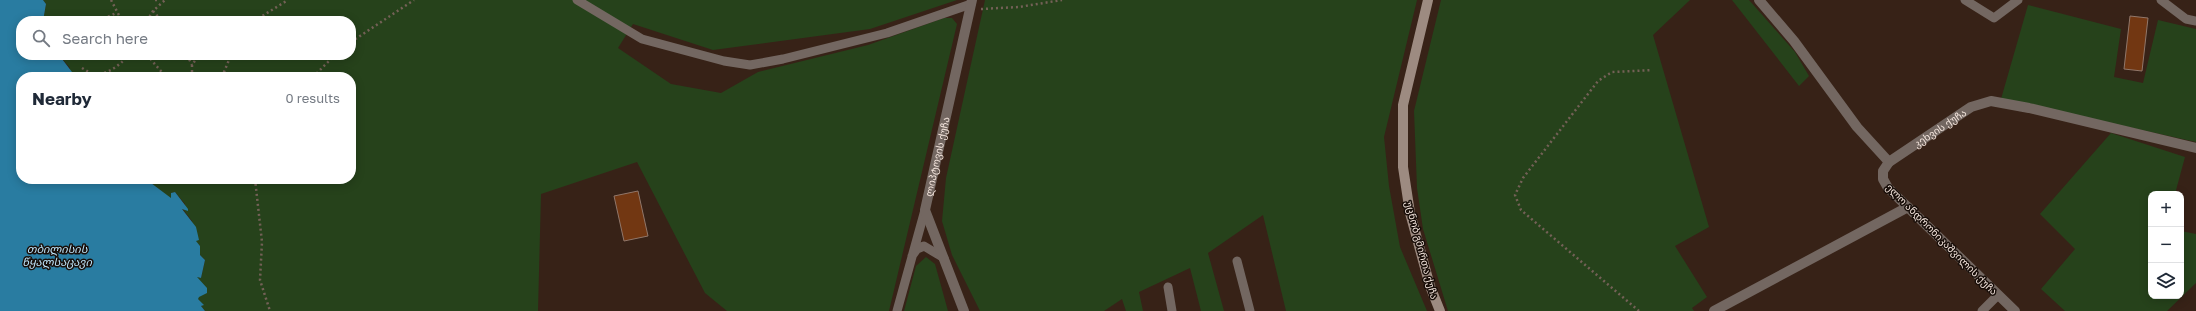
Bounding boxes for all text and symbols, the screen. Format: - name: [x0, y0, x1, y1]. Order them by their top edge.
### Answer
- search box: [16, 16, 356, 60]
- icon: search: [30, 27, 52, 49]
- text: Search here: [62, 29, 148, 47]
- text: Nearby: [32, 88, 92, 109]
- text: 0 results: [285, 90, 340, 106]
- street label: კეხვის ქუჩა: [1911, 106, 1968, 151]
- street label: ლიპტოვის ქუჩა: [922, 116, 952, 198]
- street label: ელო ანდრონიკაშვილის ქუჩა: [1883, 181, 2000, 298]
- map controls: [2148, 191, 2184, 299]
- button: +: [2148, 191, 2184, 227]
- street label: უცნობ გმირთა ქუჩა: [1402, 200, 1441, 301]
- button: −: [2148, 227, 2184, 263]
- water label: თბილისის წყალსაცავი: [22, 242, 92, 269]
- button: layers: [2148, 263, 2184, 299]

